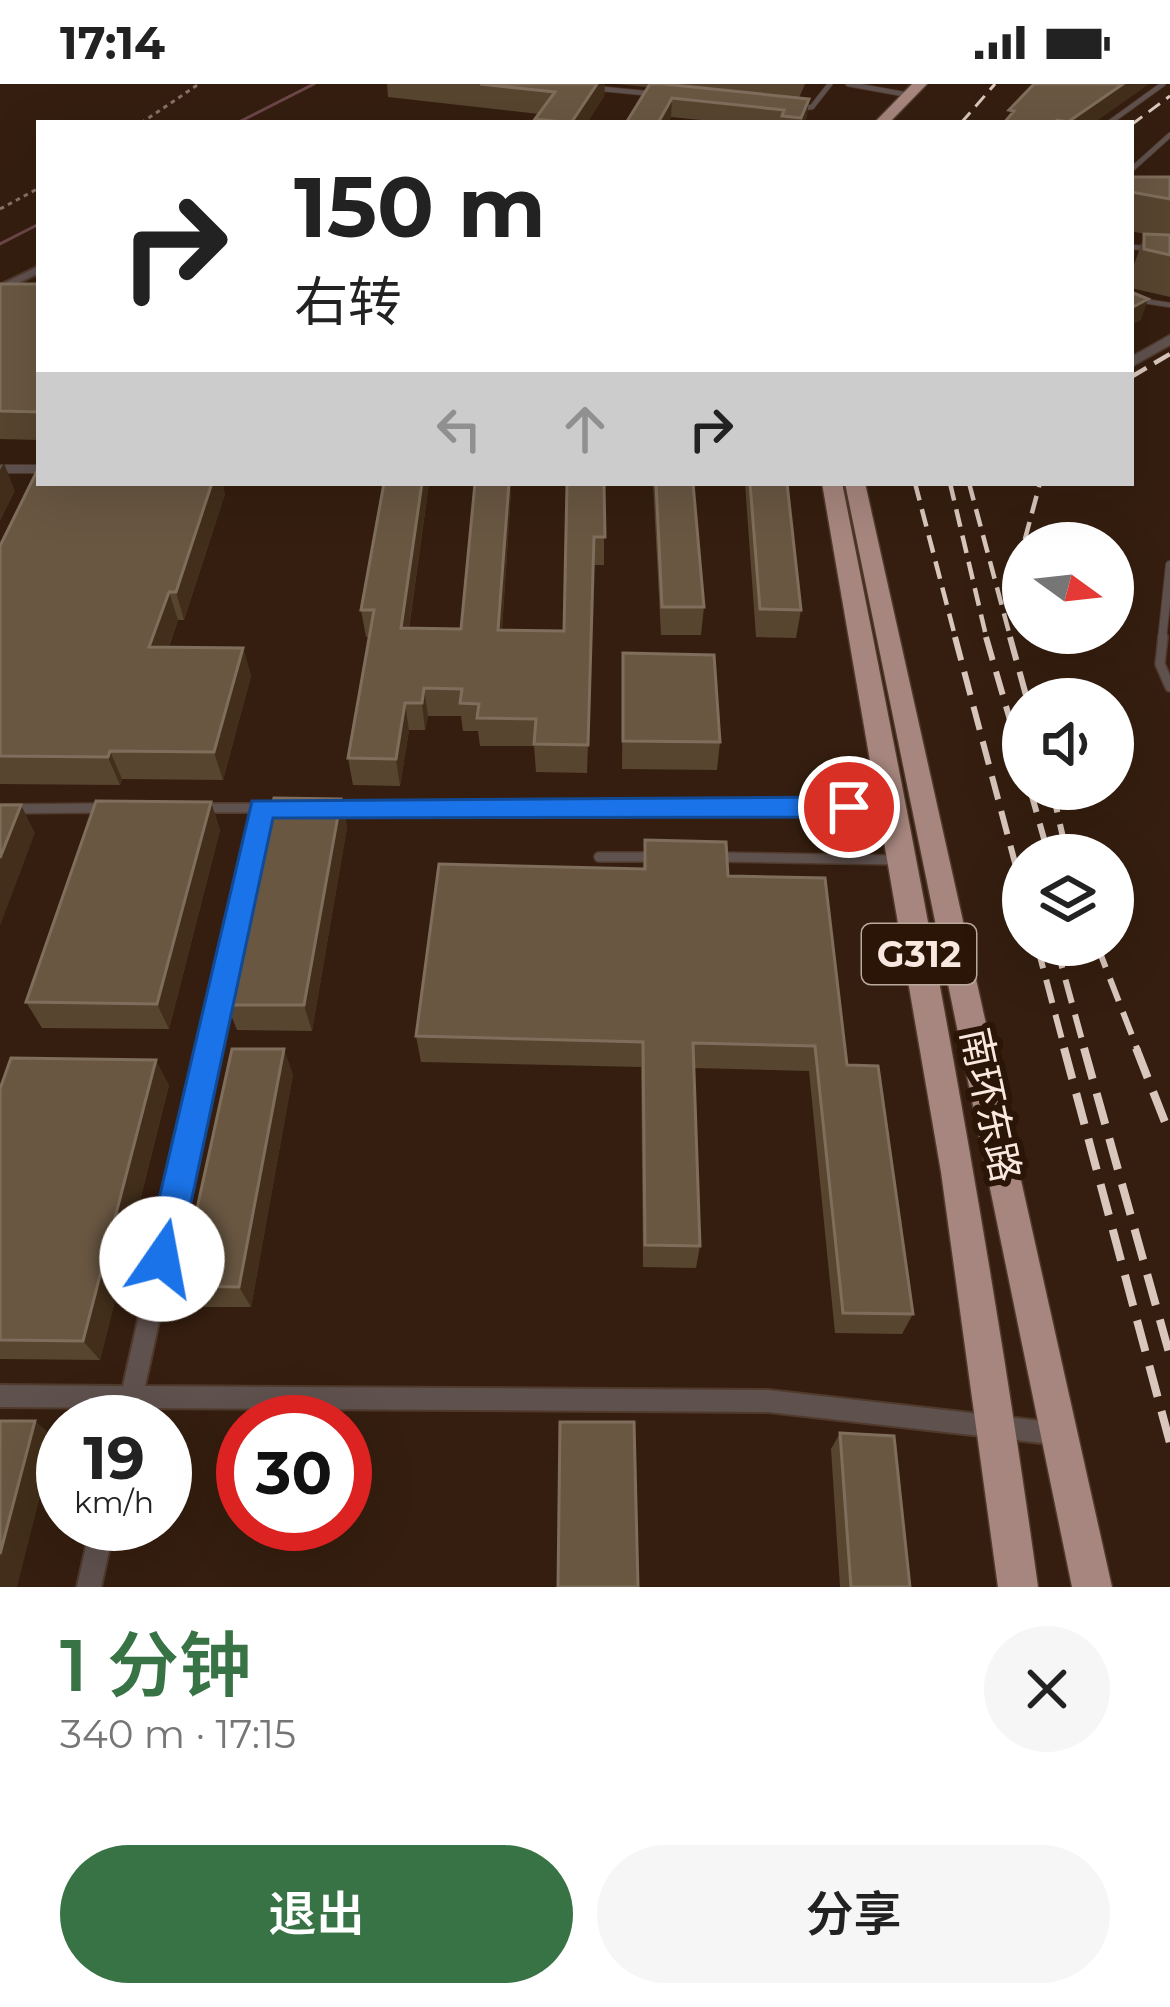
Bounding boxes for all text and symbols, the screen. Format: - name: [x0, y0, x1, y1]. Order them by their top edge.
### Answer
- text: 17:14: [60, 15, 165, 70]
- text: 150 m: [294, 156, 546, 258]
- icon: right: [96, 168, 252, 324]
- text: 右转: [294, 269, 402, 335]
- icon: left: [426, 396, 492, 462]
- icon: ahead: [552, 396, 618, 462]
- icon: right: [678, 396, 744, 462]
- north arrow: [1002, 522, 1134, 654]
- map controls: [1002, 522, 1134, 966]
- button: sound: [1002, 678, 1134, 810]
- pin: [798, 756, 900, 858]
- icon: arrive: [816, 774, 882, 840]
- button: layers: [1002, 834, 1134, 966]
- road number: G312: [862, 924, 976, 984]
- street label: 南环东路: [951, 1024, 1031, 1186]
- position arrow: [99, 1196, 225, 1322]
- speed limit sign: 30: [216, 1395, 372, 1551]
- text: 19: [83, 1421, 145, 1494]
- text: km/h: [74, 1484, 154, 1521]
- text: 1 分钟: [60, 1621, 251, 1709]
- button: close: [984, 1626, 1110, 1752]
- text: 340 m · 17:15: [60, 1710, 296, 1758]
- button: 退出: [60, 1845, 573, 1983]
- button: 分享: [597, 1845, 1110, 1983]

